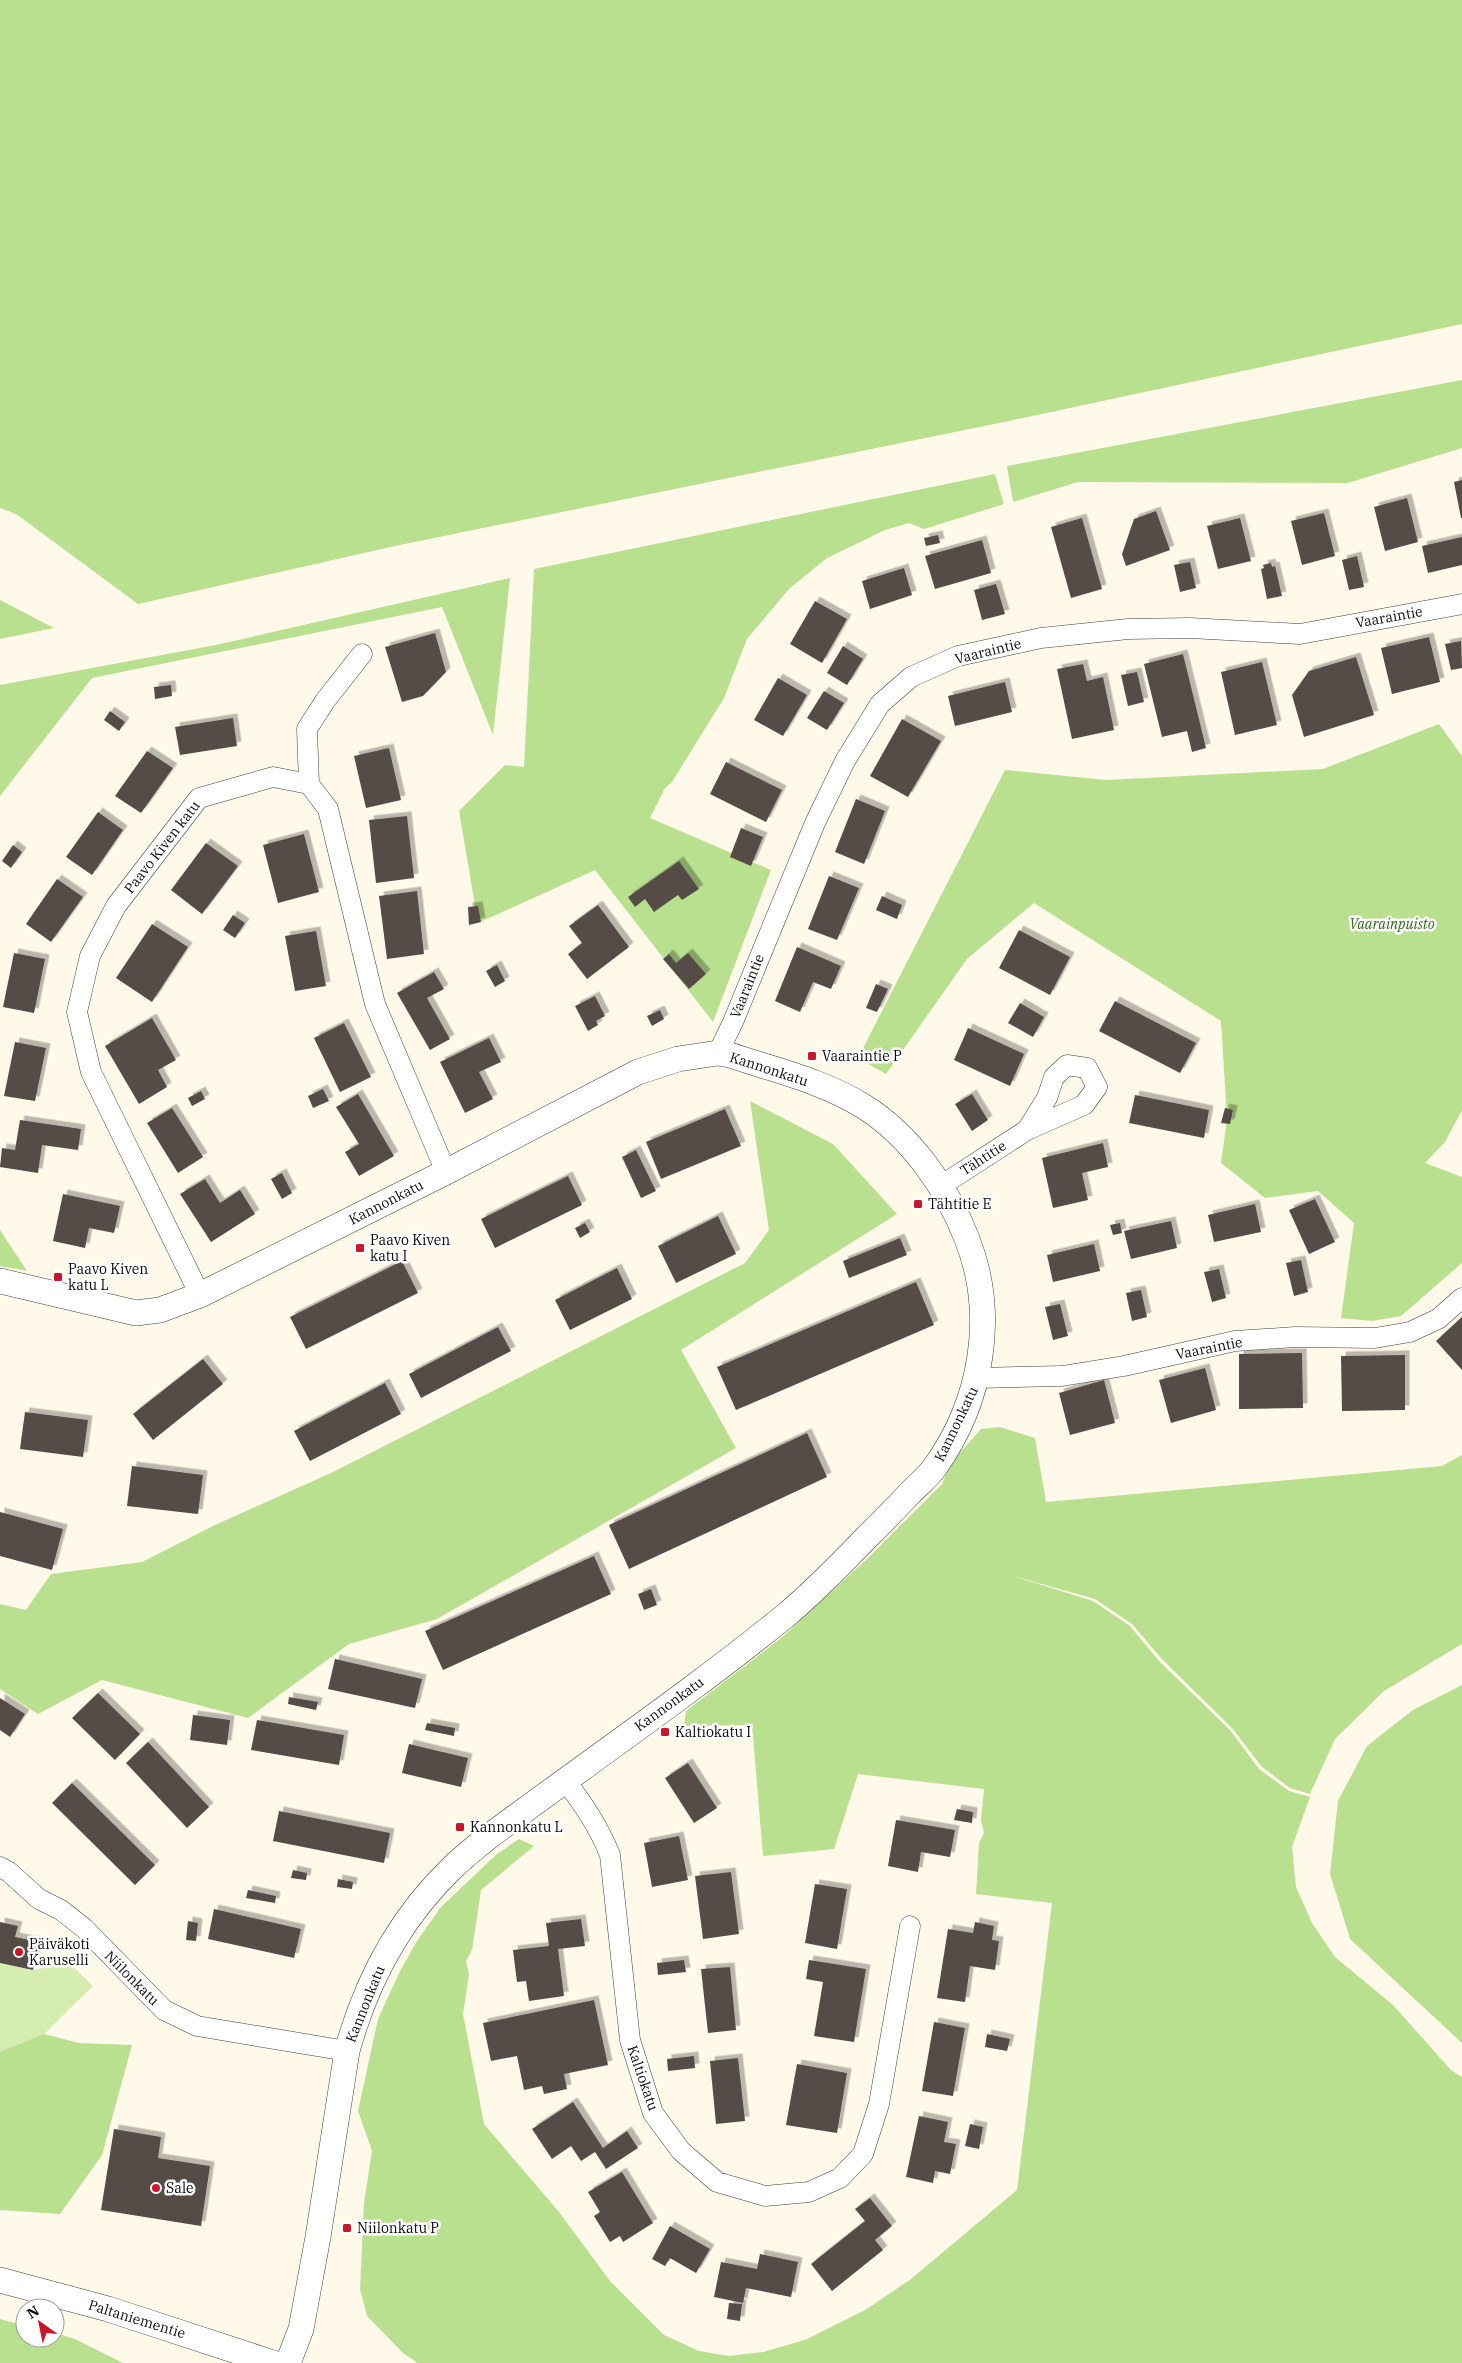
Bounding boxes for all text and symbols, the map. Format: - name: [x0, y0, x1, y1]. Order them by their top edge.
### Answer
- street label: Vaaraintie: [1354, 602, 1424, 632]
- street label: Vaaraintie: [953, 634, 1023, 668]
- street label: Paavo Kiven katu: [120, 797, 204, 897]
- park label: Vaarainpuisto: [1349, 915, 1435, 933]
- street label: Vaaraintie: [726, 951, 768, 1021]
- place label: Vaaraintie P: [822, 1047, 902, 1065]
- street label: Kannonkatu: [728, 1048, 811, 1090]
- marker: Vaaraintie P: [806, 1050, 818, 1062]
- street label: Tähtitie: [957, 1137, 1009, 1179]
- street label: Kannonkatu: [346, 1175, 427, 1228]
- place label: Tähtitie E: [928, 1195, 991, 1213]
- marker: Tähtitie E: [912, 1198, 924, 1210]
- place label: Paavo Kiven katu I: [370, 1231, 450, 1265]
- marker: Paavo Kiven katu I: [354, 1242, 366, 1254]
- place label: Paavo Kiven katu L: [68, 1260, 148, 1294]
- marker: Paavo Kiven katu L: [52, 1271, 64, 1283]
- street label: Vaaraintie: [1174, 1333, 1244, 1363]
- street label: Kannonkatu: [930, 1383, 982, 1465]
- street label: Kannonkatu: [631, 1673, 707, 1735]
- place label: Kaltiokatu I: [675, 1723, 751, 1741]
- marker: Kaltiokatu I: [659, 1726, 671, 1738]
- place label: Kannonkatu L: [470, 1818, 563, 1836]
- marker: Kannonkatu L: [454, 1821, 466, 1833]
- place label: Päiväkoti Karuselli: [29, 1935, 90, 1969]
- marker: Päiväkoti Karuselli: [13, 1946, 25, 1958]
- street label: Niilonkatu: [101, 1947, 163, 2009]
- street label: Kannonkatu: [341, 1963, 389, 2045]
- street label: Kaltiokatu: [623, 2043, 663, 2113]
- place label: Sale: [166, 2179, 194, 2197]
- marker: Sale: [150, 2182, 162, 2194]
- place label: Niilonkatu P: [357, 2219, 439, 2237]
- marker: Niilonkatu P: [341, 2222, 353, 2234]
- street label: Paltaniementie: [86, 2296, 188, 2342]
- north arrow: [15, 2298, 65, 2348]
- text: N: [23, 2302, 42, 2323]

